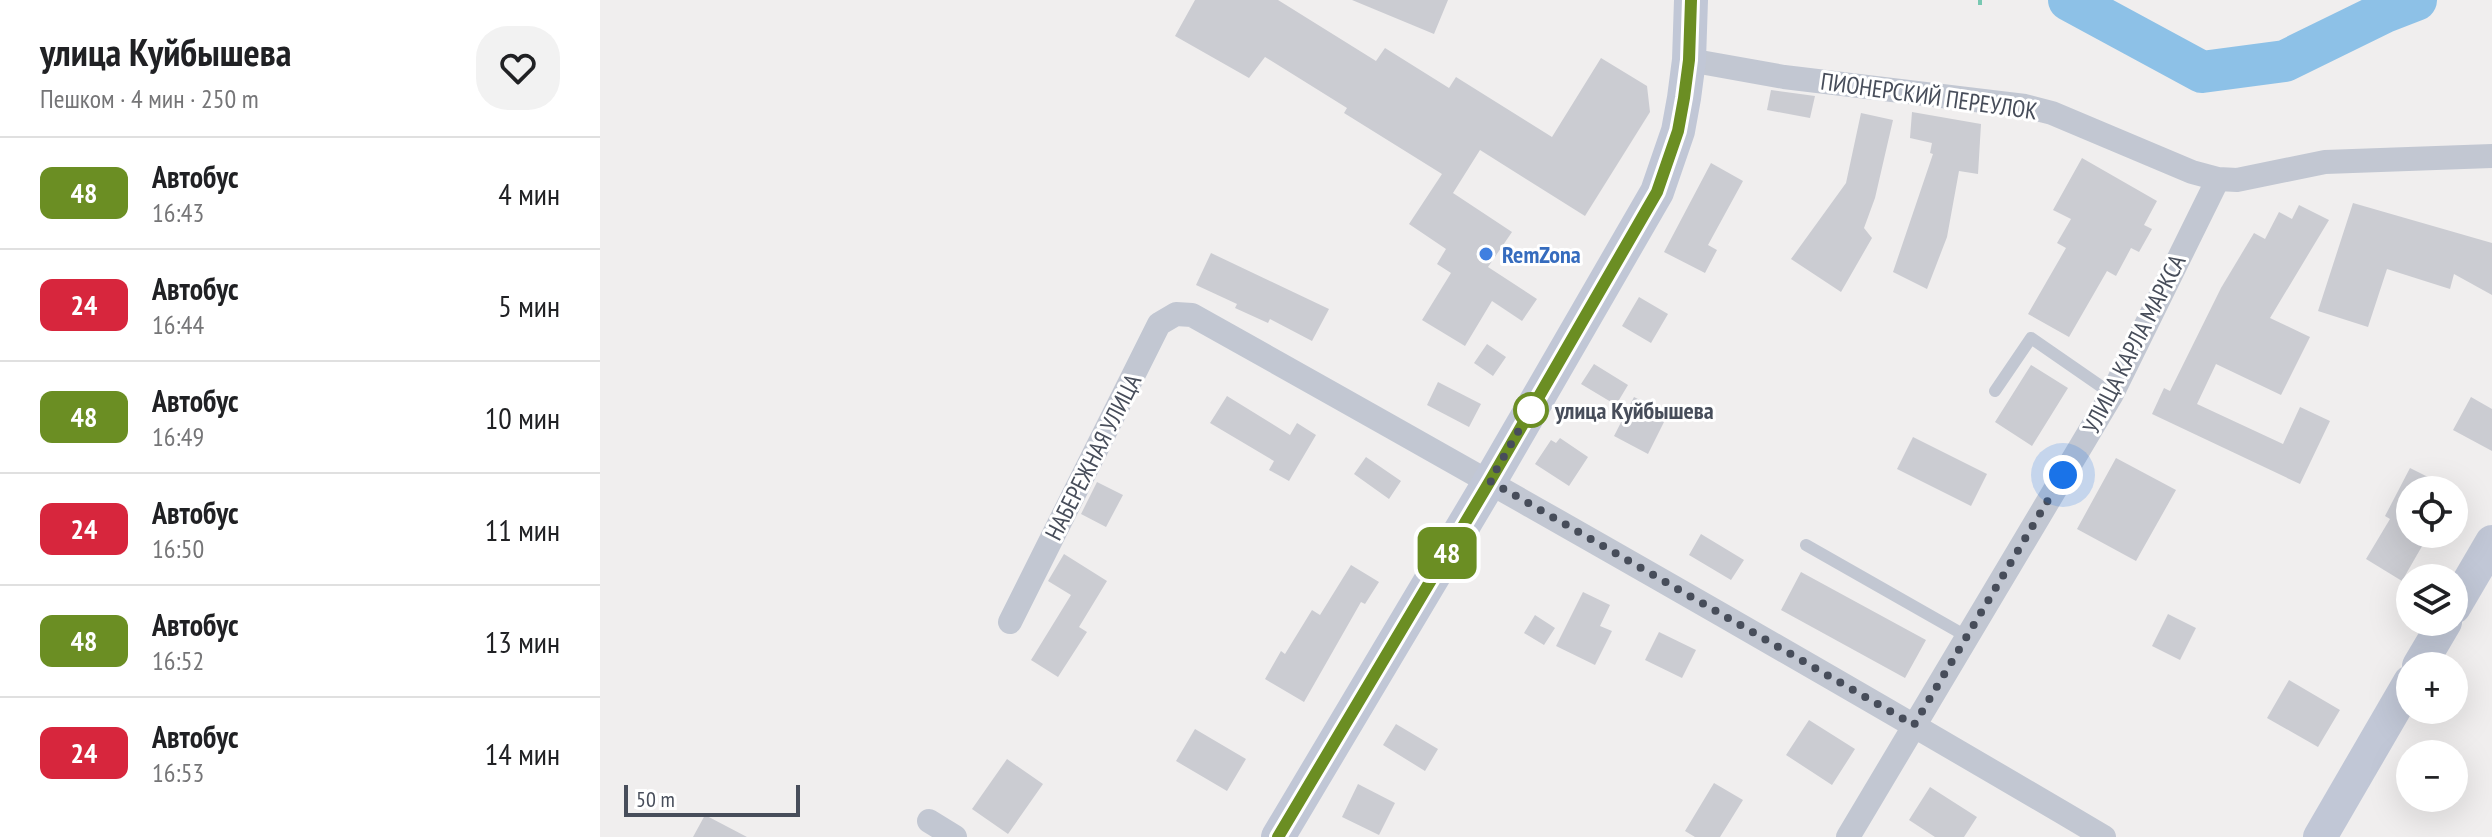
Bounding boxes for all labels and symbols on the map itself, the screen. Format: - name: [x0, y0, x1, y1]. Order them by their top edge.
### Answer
- street label: ПИОНЕРСКИЙ ПЕРЕУЛОК: [1819, 65, 2039, 127]
- place label: RemZona: [1502, 239, 1581, 270]
- marker: RemZona: [1477, 245, 1495, 263]
- street label: УЛИЦА КАРЛА МАРКСА: [2076, 249, 2193, 439]
- street label: НАБЕРЕЖНАЯ УЛИЦА: [1038, 368, 1148, 545]
- marker: улица Куйбышева: [1514, 393, 1548, 427]
- place label: улица Куйбышева: [1554, 395, 1714, 426]
- your location: [2043, 455, 2083, 495]
- line badge: 48: [1411, 527, 1483, 579]
- scale bar: [624, 781, 800, 817]

